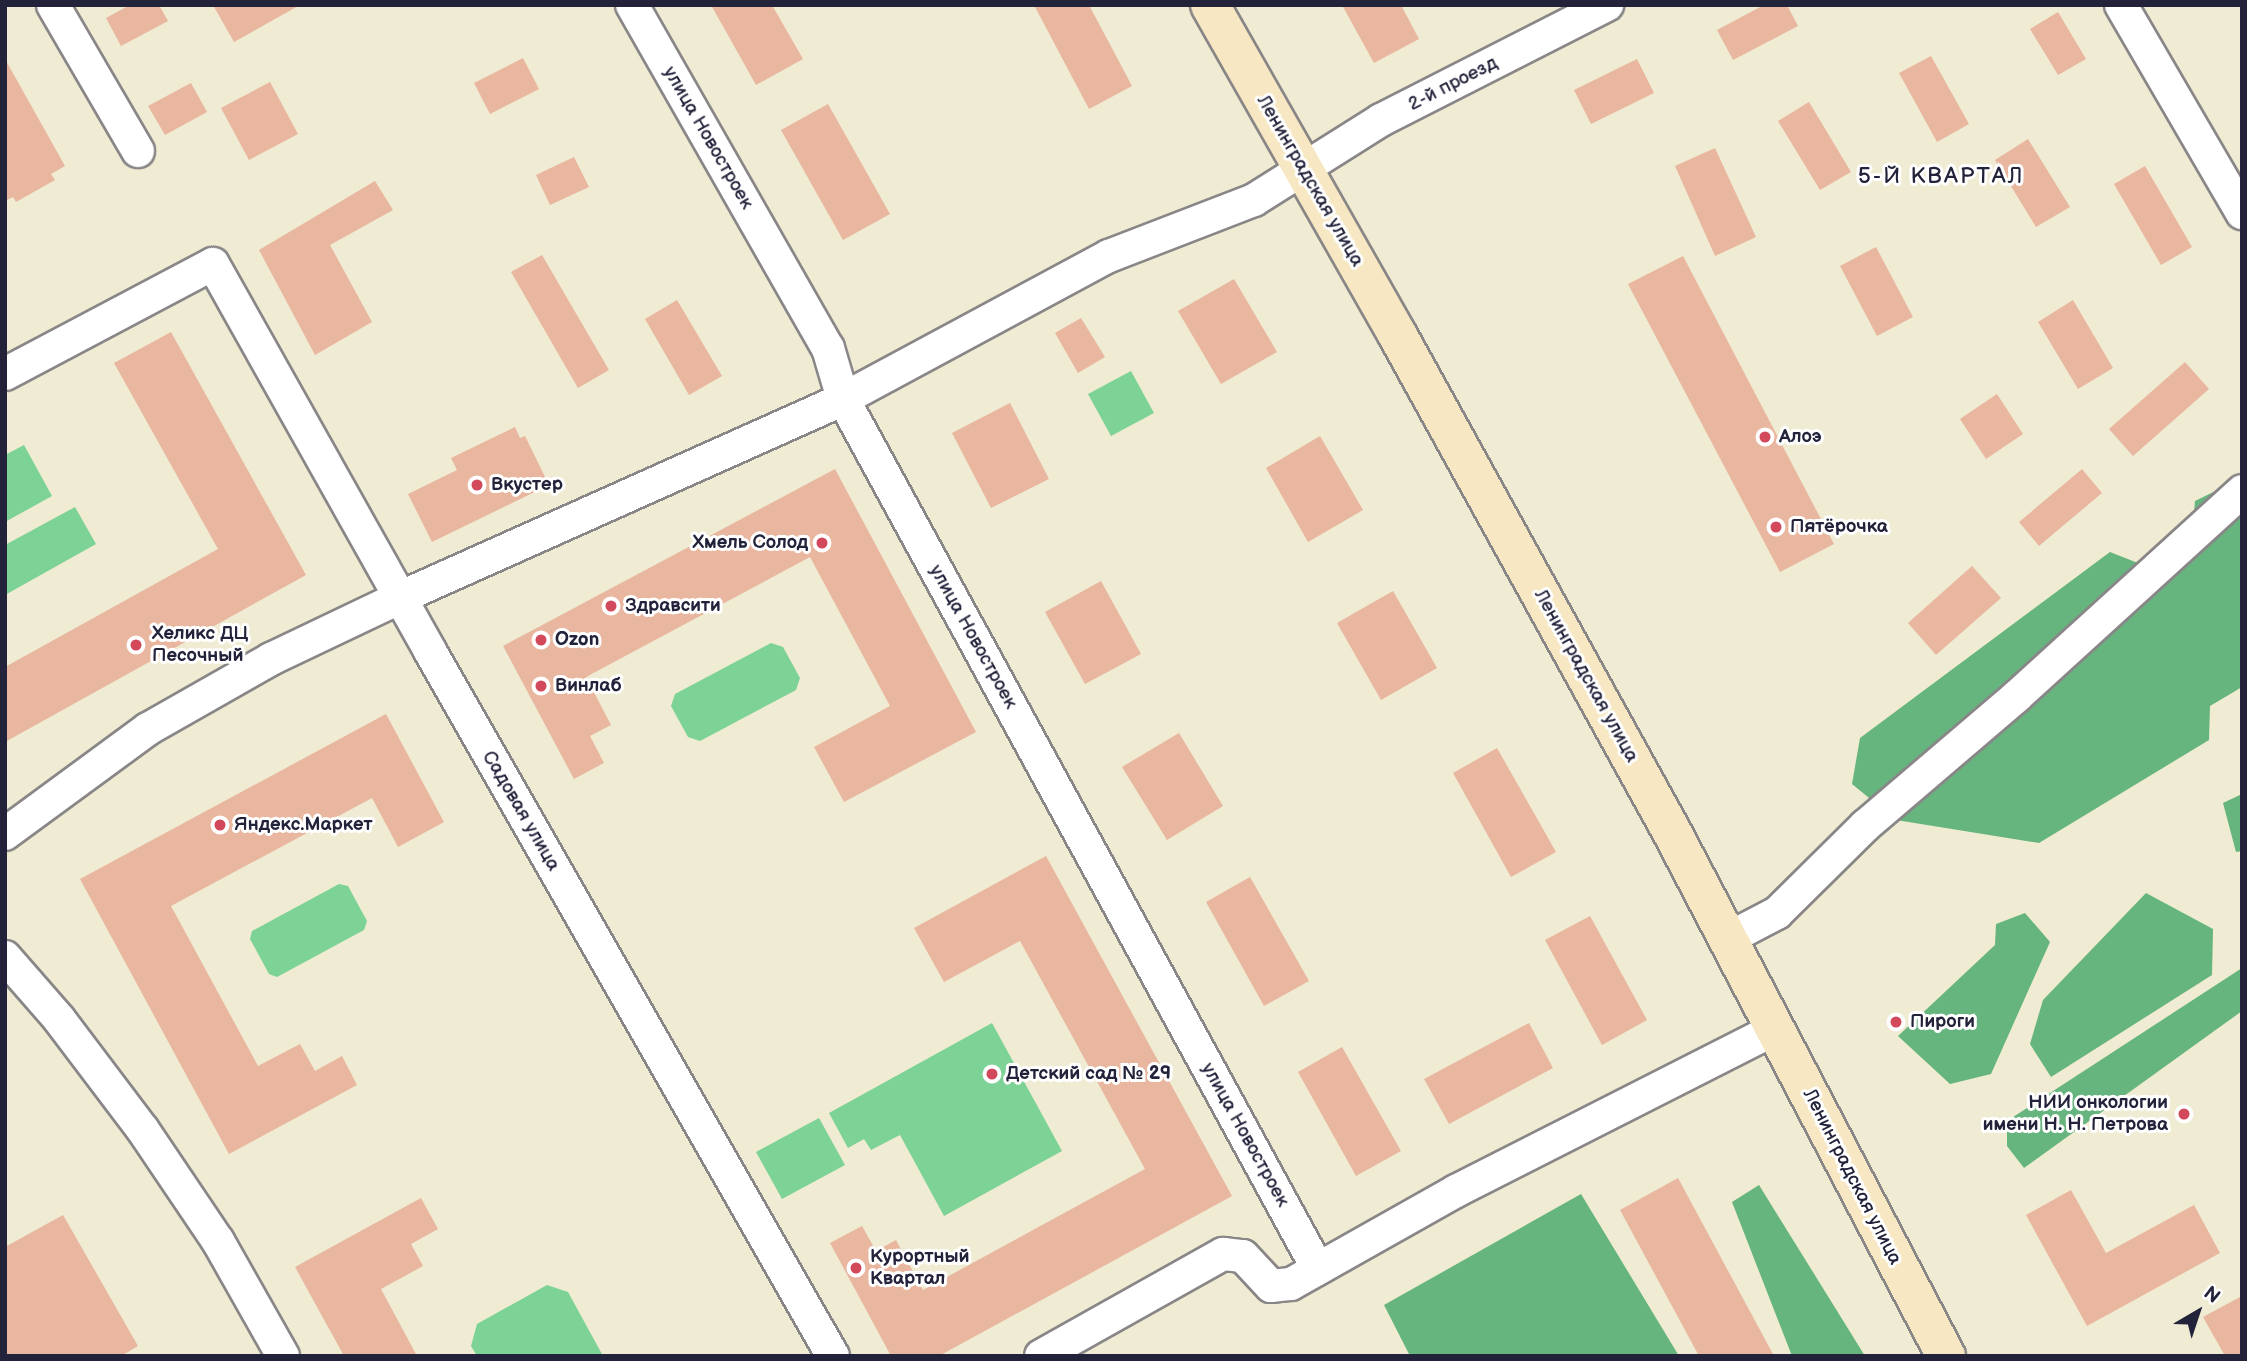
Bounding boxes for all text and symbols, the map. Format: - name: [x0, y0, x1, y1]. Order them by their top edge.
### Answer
- street label: 2-й проезд: [1405, 52, 1501, 116]
- street label: улица Новостроек: [658, 63, 758, 213]
- street label: Ленинградская улица: [1252, 91, 1368, 271]
- district label: 5-Й КВАРТАЛ: [1859, 162, 2023, 190]
- place label: Алоэ: [1779, 426, 1822, 448]
- marker: Алоэ: [1757, 429, 1773, 445]
- place label: Вкустер: [491, 474, 563, 496]
- marker: Вкустер: [469, 477, 485, 493]
- place label: Пятёрочка: [1790, 516, 1888, 538]
- marker: Пятёрочка: [1768, 519, 1784, 535]
- place label: Хмель Солод: [692, 532, 808, 554]
- marker: Хмель Солод: [814, 535, 830, 551]
- street label: улица Новостроек: [924, 561, 1022, 713]
- street label: Ленинградская улица: [1529, 586, 1643, 766]
- place label: Здравсити: [625, 595, 721, 617]
- marker: Здравсити: [603, 598, 619, 614]
- place label: Хеликс ДЦ Песочный: [152, 623, 248, 667]
- place label: Ozon: [555, 629, 599, 651]
- marker: Ozon: [533, 632, 549, 648]
- marker: Хеликс ДЦ Песочный: [126, 635, 146, 655]
- place label: Винлаб: [555, 675, 622, 697]
- marker: Винлаб: [533, 678, 549, 694]
- street label: Садовая улица: [477, 747, 565, 875]
- place label: Яндекс.Маркет: [234, 814, 373, 836]
- marker: Яндекс.Маркет: [212, 817, 228, 833]
- place label: Пироги: [1910, 1011, 1975, 1033]
- marker: Пироги: [1888, 1014, 1904, 1030]
- street label: улица Новостроек: [1196, 1059, 1294, 1211]
- place label: Детский сад № 29: [1006, 1063, 1171, 1085]
- marker: Детский сад № 29: [984, 1066, 1000, 1082]
- street label: Ленинградская улица: [1798, 1085, 1906, 1269]
- place label: НИИ онкологии имени Н. Н. Петрова: [1983, 1092, 2168, 1136]
- marker: НИИ онкологии имени Н. Н. Петрова: [2174, 1104, 2194, 1124]
- place label: Курортный Квартал: [870, 1246, 970, 1290]
- marker: Курортный Квартал: [848, 1260, 864, 1276]
- north arrow: [2163, 1277, 2233, 1347]
- text: N: [2199, 1282, 2224, 1309]

